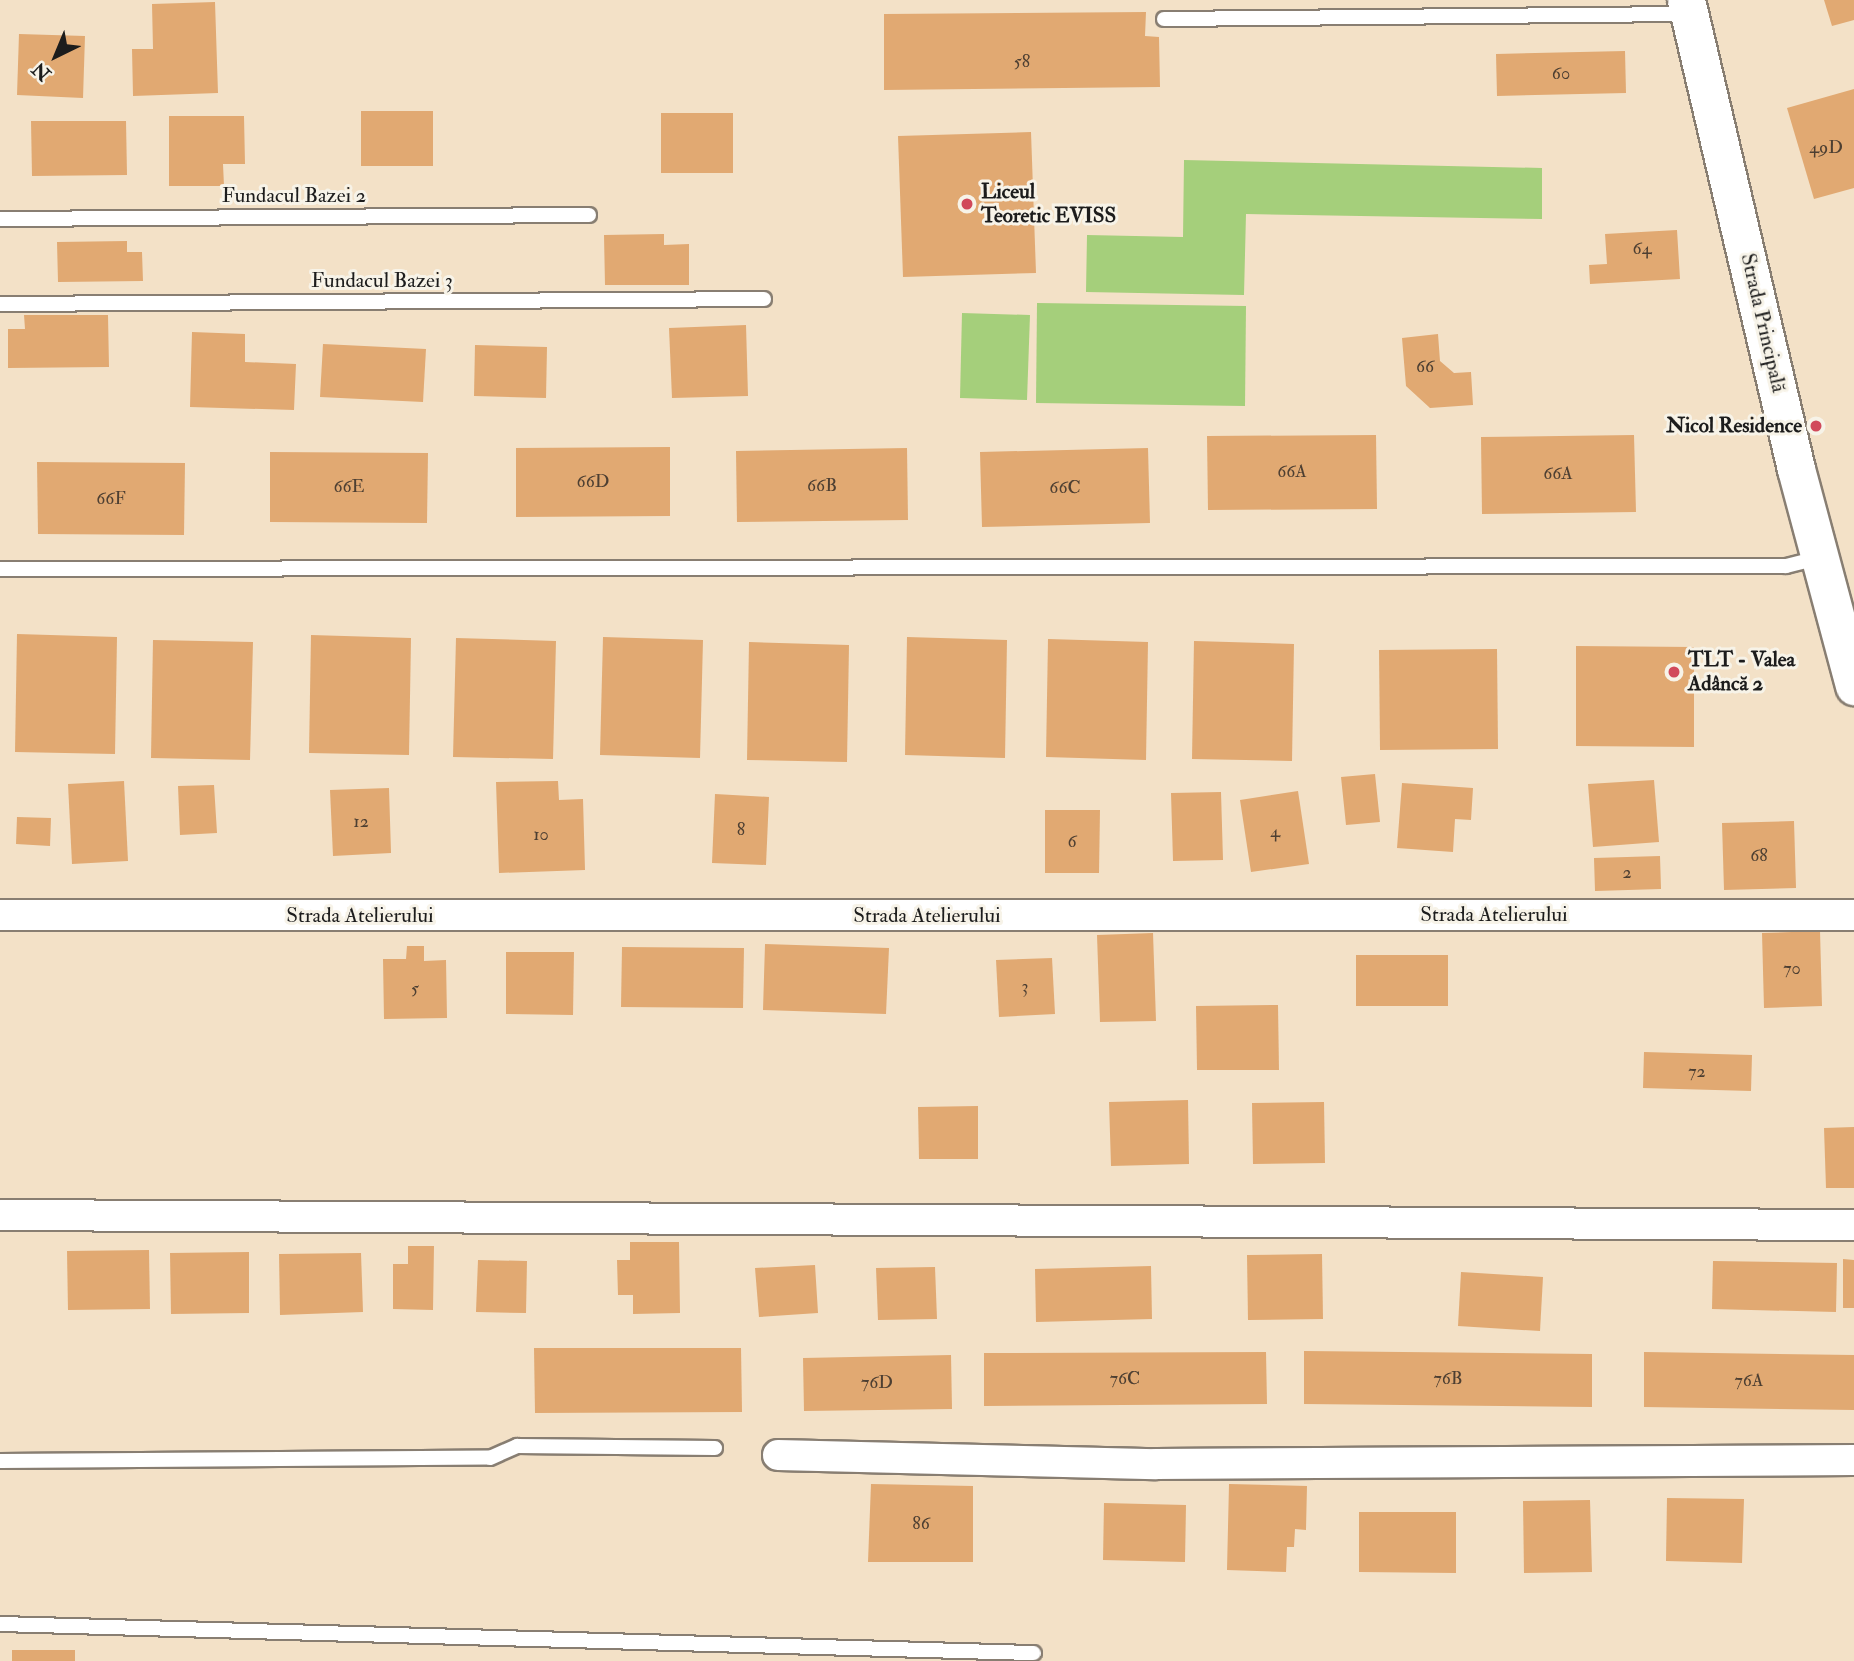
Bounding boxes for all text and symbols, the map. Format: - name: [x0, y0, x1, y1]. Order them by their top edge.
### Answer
- north arrow: [21, 21, 91, 91]
- house number: 58: [1014, 51, 1030, 73]
- text: N: [27, 57, 56, 86]
- house number: 60: [1552, 63, 1570, 85]
- house number: 49D: [1809, 137, 1843, 159]
- place label: Liceul Teoretic EVISS: [981, 179, 1116, 229]
- street label: Fundacul Bazei 2: [222, 183, 366, 209]
- marker: Liceul Teoretic EVISS: [959, 196, 975, 212]
- house number: 64: [1633, 238, 1651, 260]
- street label: Strada Principală: [1735, 251, 1791, 395]
- street label: Fundacul Bazei 3: [311, 268, 453, 294]
- house number: 66: [1416, 356, 1434, 378]
- place label: Nicol Residence: [1666, 413, 1802, 439]
- marker: Nicol Residence: [1808, 418, 1824, 434]
- house number: 66A: [1277, 461, 1307, 483]
- house number: 66A: [1543, 463, 1573, 485]
- house number: 66D: [577, 471, 609, 493]
- house number: 66B: [807, 475, 837, 497]
- house number: 66E: [333, 476, 365, 498]
- house number: 66C: [1049, 477, 1081, 499]
- house number: 66F: [96, 488, 126, 510]
- place label: TLT - Valea Adâncă 2: [1688, 647, 1795, 697]
- marker: TLT - Valea Adâncă 2: [1666, 664, 1682, 680]
- house number: 12: [353, 811, 369, 833]
- house number: 8: [737, 819, 745, 841]
- house number: 4: [1270, 821, 1280, 843]
- house number: 10: [533, 824, 549, 846]
- house number: 6: [1067, 831, 1077, 853]
- house number: 68: [1750, 845, 1768, 867]
- house number: 2: [1622, 862, 1632, 884]
- street label: Strada Atelierului: [1420, 902, 1568, 928]
- street label: Strada Atelierului: [286, 903, 434, 929]
- street label: Strada Atelierului: [853, 903, 1001, 929]
- house number: 70: [1783, 958, 1801, 980]
- house number: 3: [1022, 976, 1028, 998]
- house number: 5: [411, 978, 419, 1000]
- house number: 72: [1688, 1061, 1706, 1083]
- house number: 76C: [1110, 1368, 1140, 1390]
- house number: 76B: [1433, 1368, 1463, 1390]
- house number: 76A: [1735, 1370, 1763, 1392]
- house number: 76D: [861, 1372, 893, 1394]
- house number: 86: [912, 1513, 930, 1535]

